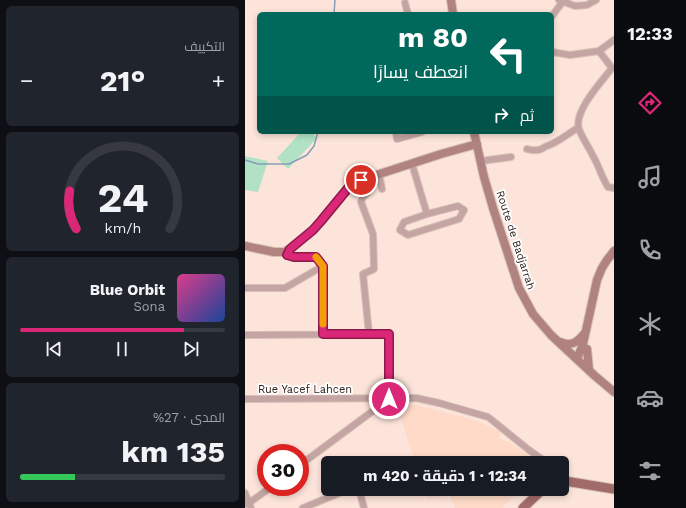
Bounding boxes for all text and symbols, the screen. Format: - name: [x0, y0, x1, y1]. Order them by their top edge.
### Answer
- text: 80 m: [398, 21, 468, 54]
- text: 12:33: [627, 23, 673, 44]
- icon: left: [482, 28, 534, 80]
- text: التكييف: [184, 39, 225, 54]
- text: انعطف يسارًا: [373, 61, 468, 82]
- text: 21°: [100, 63, 145, 98]
- text: −: [20, 68, 33, 93]
- text: +: [212, 68, 225, 93]
- icon: directions: [636, 89, 664, 117]
- icon: right: [490, 104, 512, 126]
- text: ثم: [520, 107, 534, 125]
- pin: [344, 163, 378, 197]
- icon: music: [636, 163, 664, 191]
- icon: arrive: [350, 169, 372, 191]
- text: 24: [97, 173, 148, 222]
- street label: Route de Badjarrah: [493, 189, 538, 291]
- text: km/h: [104, 220, 141, 236]
- icon: phone: [636, 236, 664, 264]
- text: Blue Orbit: [90, 281, 165, 299]
- text: Sona: [133, 299, 165, 314]
- icon: climate: [636, 310, 664, 338]
- icon: previous: [43, 338, 65, 360]
- icon: pause: [111, 338, 133, 360]
- icon: next: [180, 338, 202, 360]
- position arrow: [368, 378, 410, 420]
- street label: Rue Yacef Lahcen: [258, 383, 352, 396]
- icon: car: [636, 384, 664, 412]
- text: المدى · 27%: [153, 410, 225, 425]
- text: 135 km: [121, 434, 225, 469]
- speed limit sign: 30: [257, 444, 309, 496]
- icon: filters: [636, 457, 664, 485]
- text: 12:34 · 1 دقيقة · 420 m: [363, 467, 527, 485]

